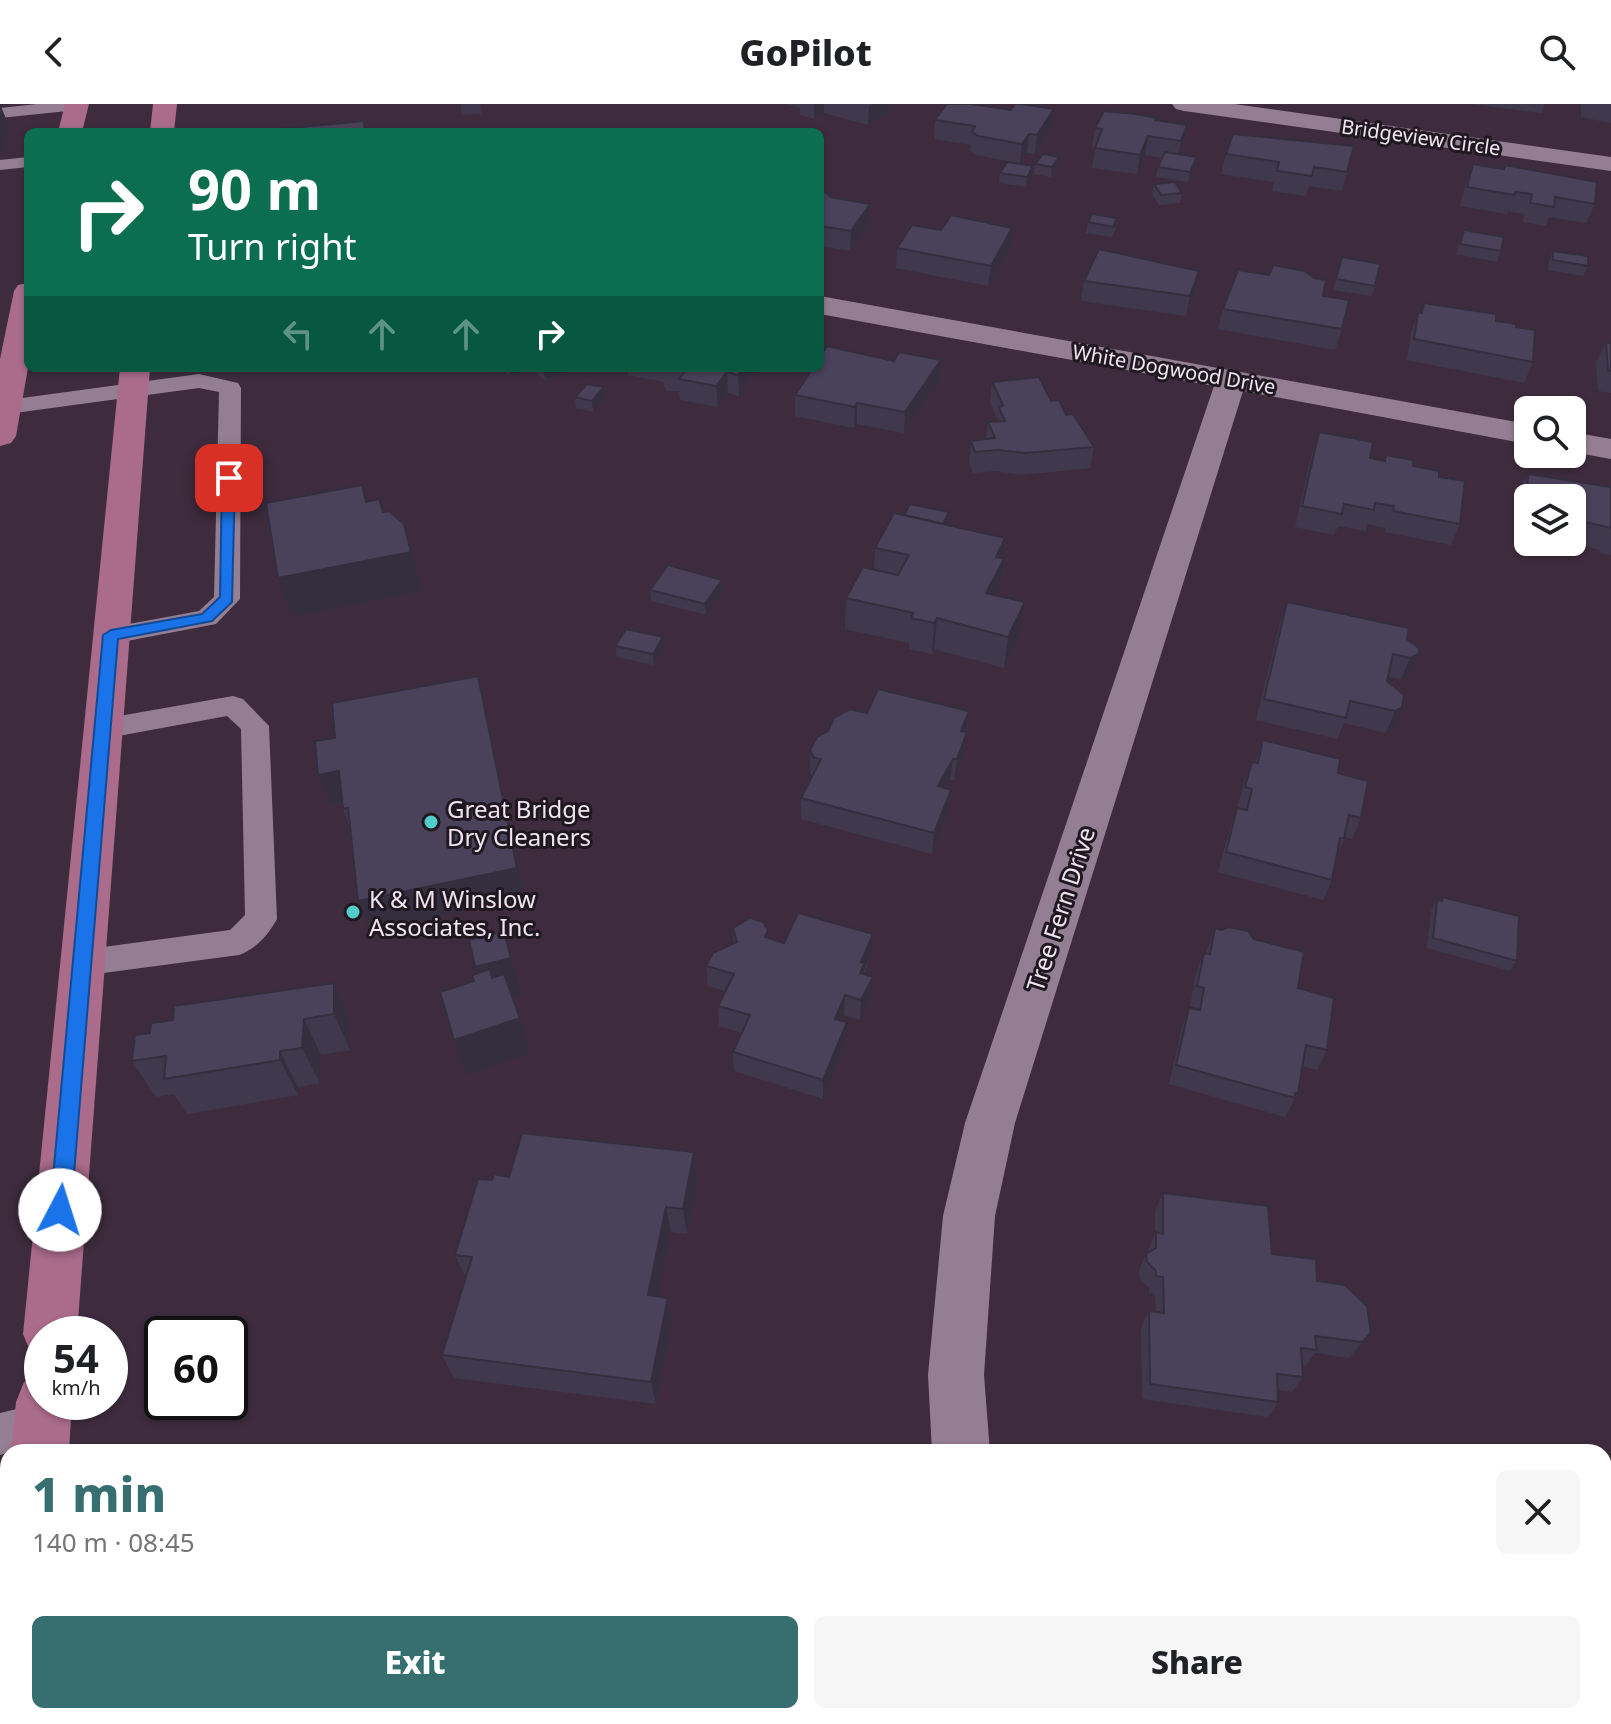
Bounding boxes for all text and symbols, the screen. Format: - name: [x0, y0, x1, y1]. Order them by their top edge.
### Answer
- text: GoPilot: [739, 28, 872, 77]
- icon: back: [32, 30, 76, 74]
- icon: search: [1535, 30, 1579, 74]
- street label: Bridgeview Circle: [1340, 112, 1502, 162]
- text: 90 m: [188, 150, 321, 226]
- icon: right: [56, 160, 160, 264]
- text: Turn right: [188, 222, 356, 271]
- icon: left: [276, 312, 320, 356]
- icon: ahead: [360, 312, 404, 356]
- icon: ahead: [444, 312, 488, 356]
- icon: right: [528, 312, 572, 356]
- street label: White Dogwood Drive: [1070, 338, 1278, 400]
- map controls: [1514, 396, 1586, 556]
- button: search: [1514, 396, 1586, 468]
- pin: [195, 444, 263, 512]
- icon: arrive: [207, 456, 251, 500]
- button: layers: [1514, 484, 1586, 556]
- place label: Great Bridge Dry Cleaners: [447, 792, 591, 853]
- marker: Great Bridge Dry Cleaners: [422, 813, 440, 831]
- street label: Tree Fern Drive: [1018, 822, 1102, 996]
- place label: K & M Winslow Associates, Inc.: [369, 882, 540, 943]
- marker: K & M Winslow Associates, Inc.: [344, 903, 362, 921]
- position arrow: [18, 1168, 102, 1252]
- speed limit sign: 60: [144, 1316, 248, 1420]
- text: 54: [53, 1330, 99, 1385]
- text: km/h: [51, 1374, 101, 1401]
- text: 1 min: [32, 1461, 166, 1526]
- button: close: [1496, 1470, 1580, 1554]
- text: 140 m · 08:45: [32, 1524, 195, 1560]
- button: Exit: [32, 1616, 798, 1708]
- button: Share: [814, 1616, 1580, 1708]

